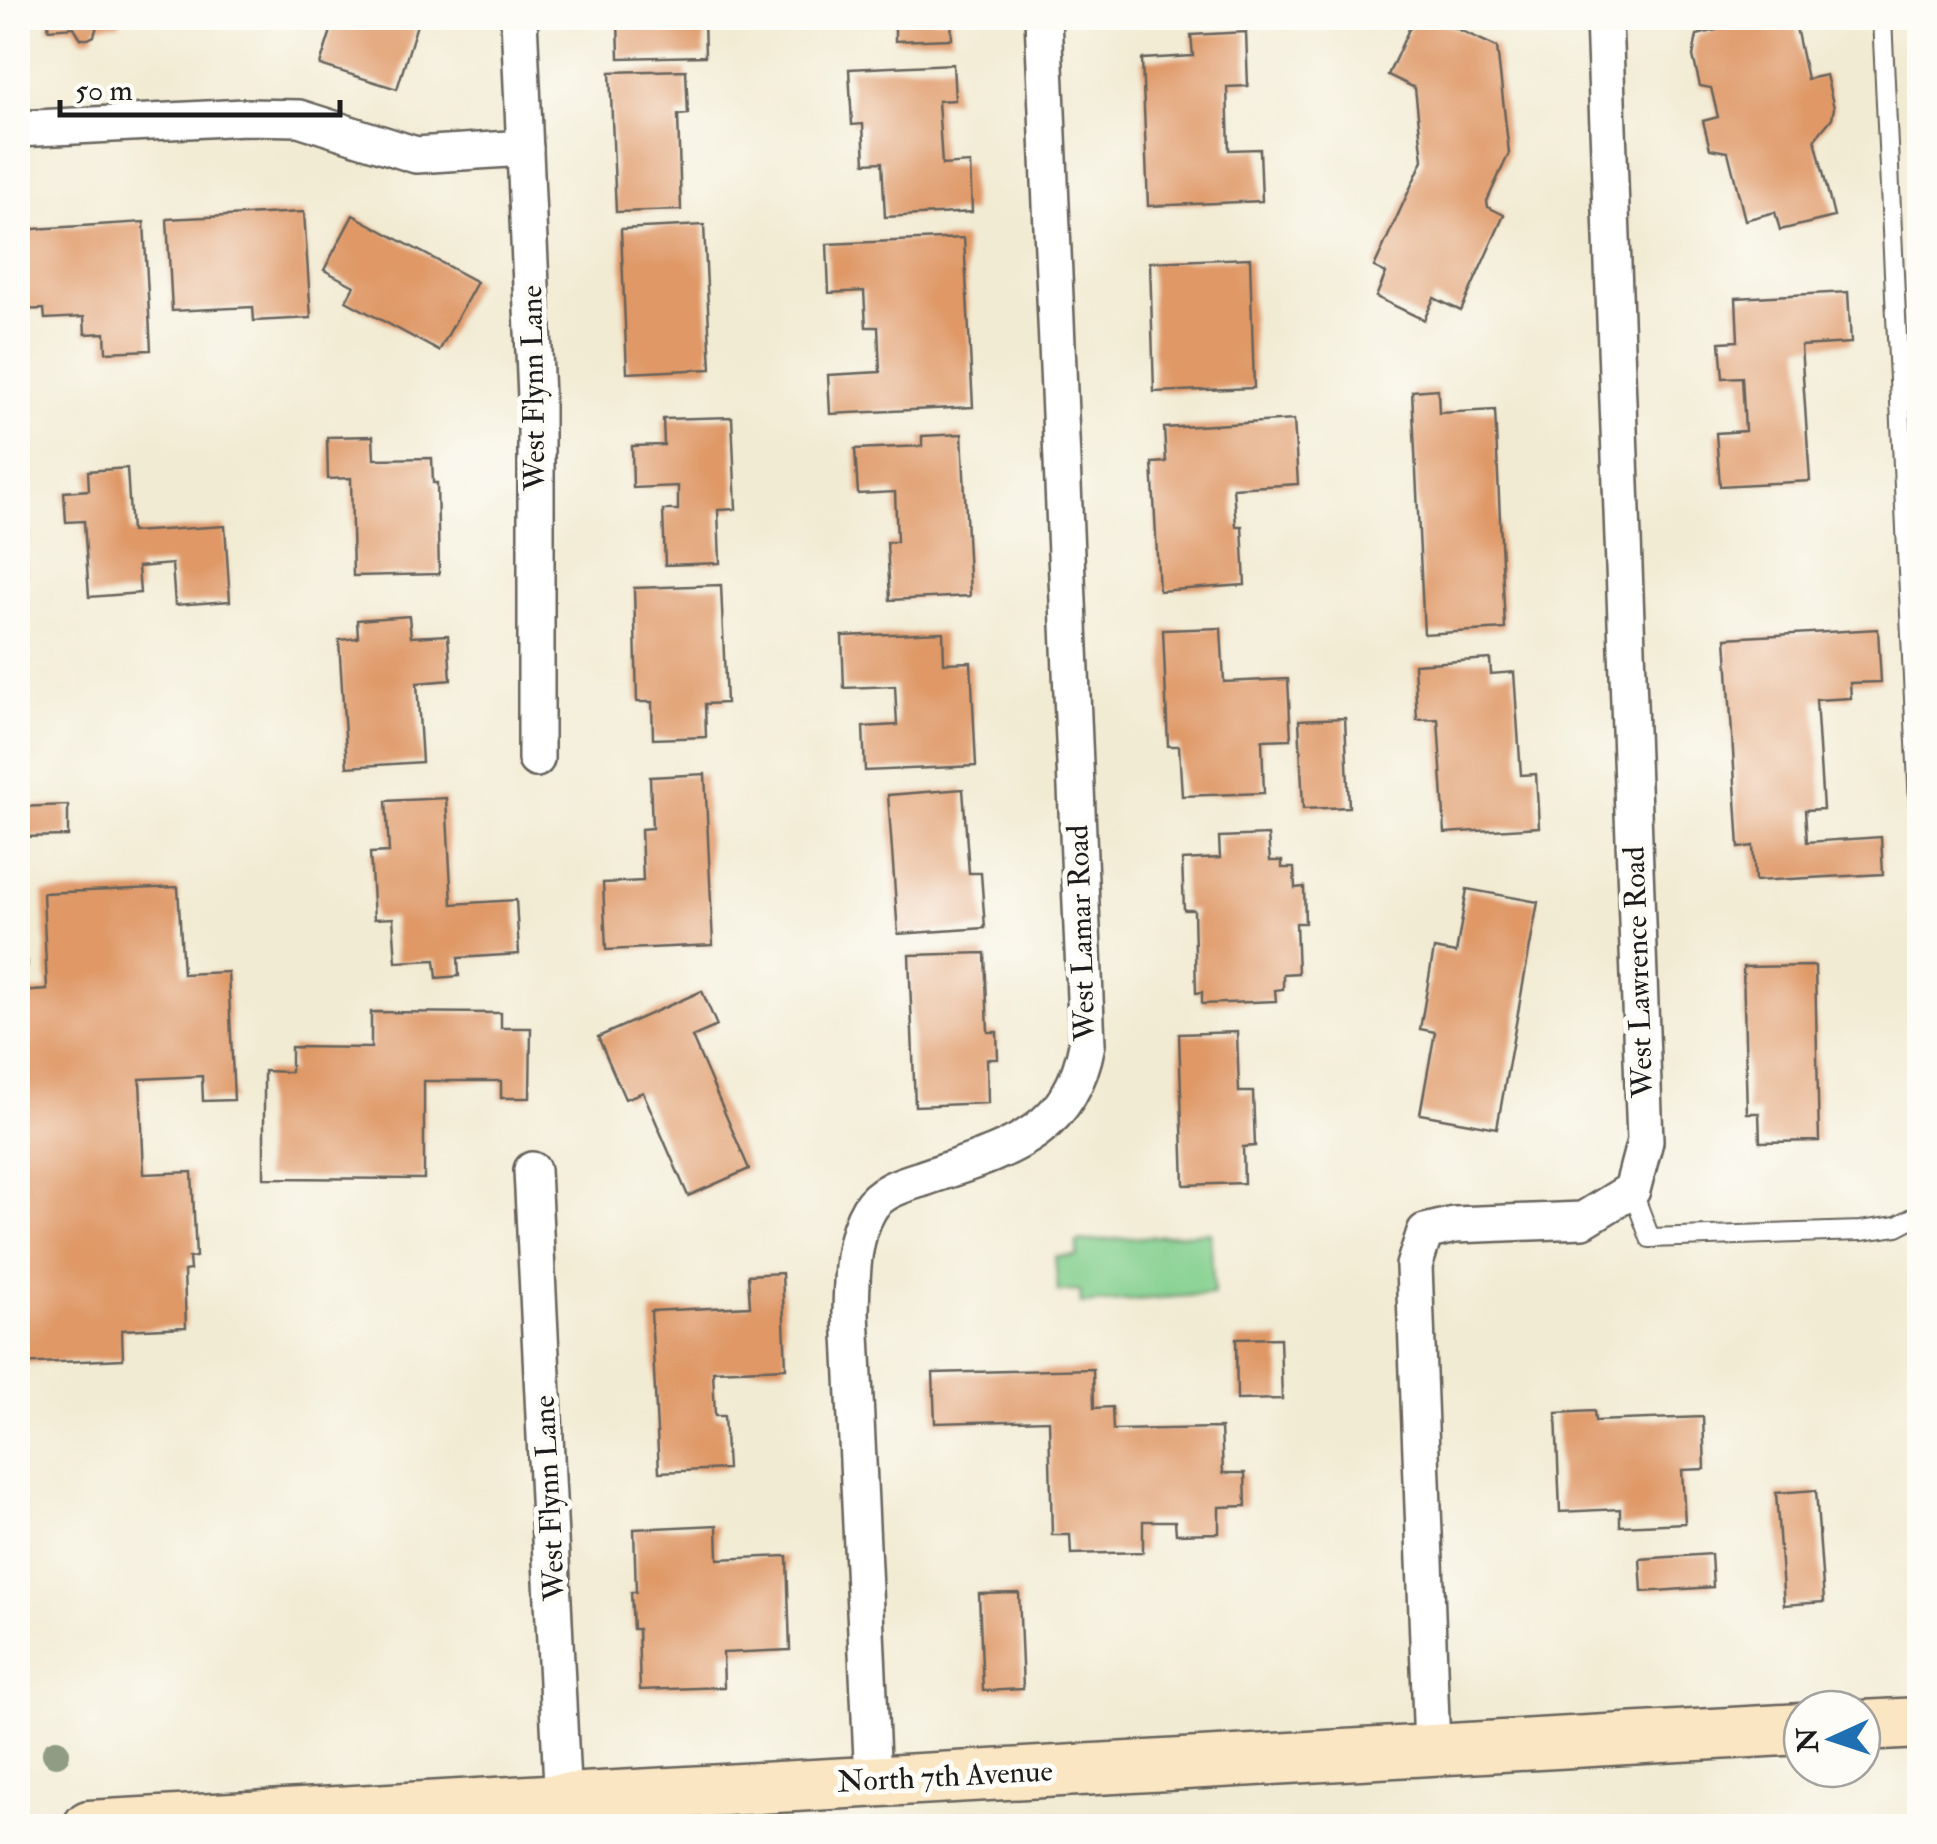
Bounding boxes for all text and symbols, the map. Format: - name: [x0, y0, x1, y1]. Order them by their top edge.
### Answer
- scale bar: [60, 55, 340, 117]
- text: 50 m: [75, 72, 133, 109]
- street label: West Flynn Lane: [513, 285, 554, 492]
- street label: West Lamar Road: [1059, 824, 1104, 1043]
- street label: West Lawrence Road: [1616, 845, 1661, 1099]
- street label: West Flynn Lane: [526, 1394, 573, 1603]
- north arrow: [1782, 1689, 1882, 1789]
- text: N: [1790, 1726, 1827, 1755]
- street label: North 7th Avenue: [836, 1752, 1054, 1801]

